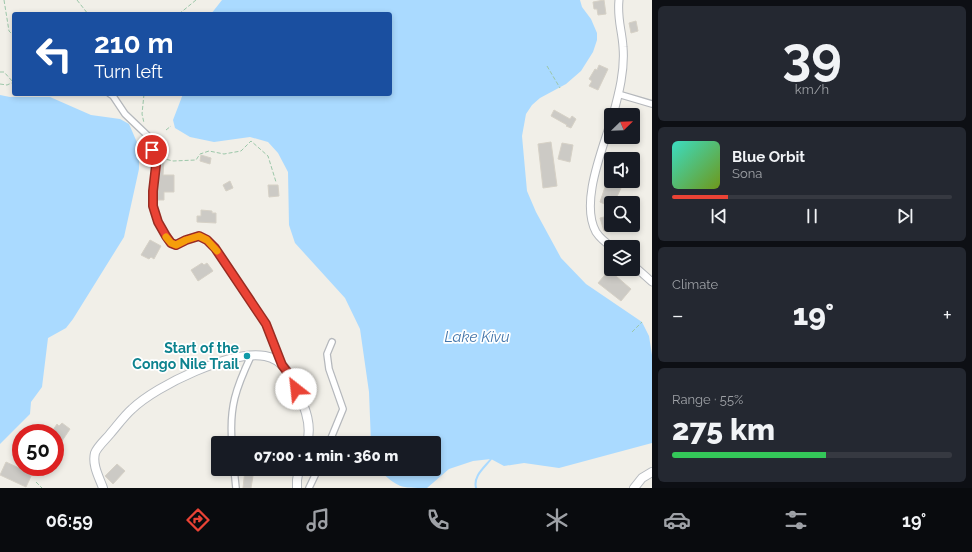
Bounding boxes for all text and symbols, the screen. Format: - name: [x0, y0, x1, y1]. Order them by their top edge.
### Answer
- text: 39: [782, 25, 842, 86]
- text: 210 m: [94, 27, 174, 60]
- icon: left: [28, 28, 80, 80]
- text: Turn left: [94, 61, 163, 82]
- text: km/h: [795, 82, 829, 97]
- north arrow: [604, 108, 640, 144]
- map controls: [604, 108, 640, 276]
- pin: [135, 133, 169, 167]
- icon: arrive: [141, 139, 163, 161]
- text: Blue Orbit: [732, 148, 805, 166]
- button: sound: [604, 152, 640, 188]
- text: Sona: [732, 166, 762, 181]
- button: search: [604, 196, 640, 232]
- icon: previous: [708, 205, 730, 227]
- icon: pause: [801, 205, 823, 227]
- icon: next: [894, 205, 916, 227]
- button: layers: [604, 240, 640, 276]
- text: Climate: [672, 277, 718, 292]
- text: 19°: [793, 297, 834, 332]
- text: −: [672, 302, 684, 328]
- text: +: [943, 302, 952, 328]
- water label: Lake Kivu: [444, 328, 510, 346]
- place label: Start of the Congo Nile Trail: [132, 340, 240, 372]
- marker: Start of the Congo Nile Trail: [242, 351, 252, 361]
- position arrow: [275, 368, 317, 410]
- text: Range · 55%: [672, 392, 743, 407]
- text: 275 km: [672, 412, 775, 447]
- speed limit sign: 50: [12, 424, 64, 476]
- text: 07:00 · 1 min · 360 m: [254, 447, 398, 465]
- icon: directions: [184, 506, 212, 534]
- icon: music: [304, 506, 332, 534]
- icon: phone: [424, 506, 452, 534]
- icon: climate: [543, 506, 571, 534]
- icon: car: [663, 506, 691, 534]
- icon: filters: [782, 506, 810, 534]
- text: 06:59: [46, 510, 93, 531]
- text: 19°: [902, 510, 926, 531]

